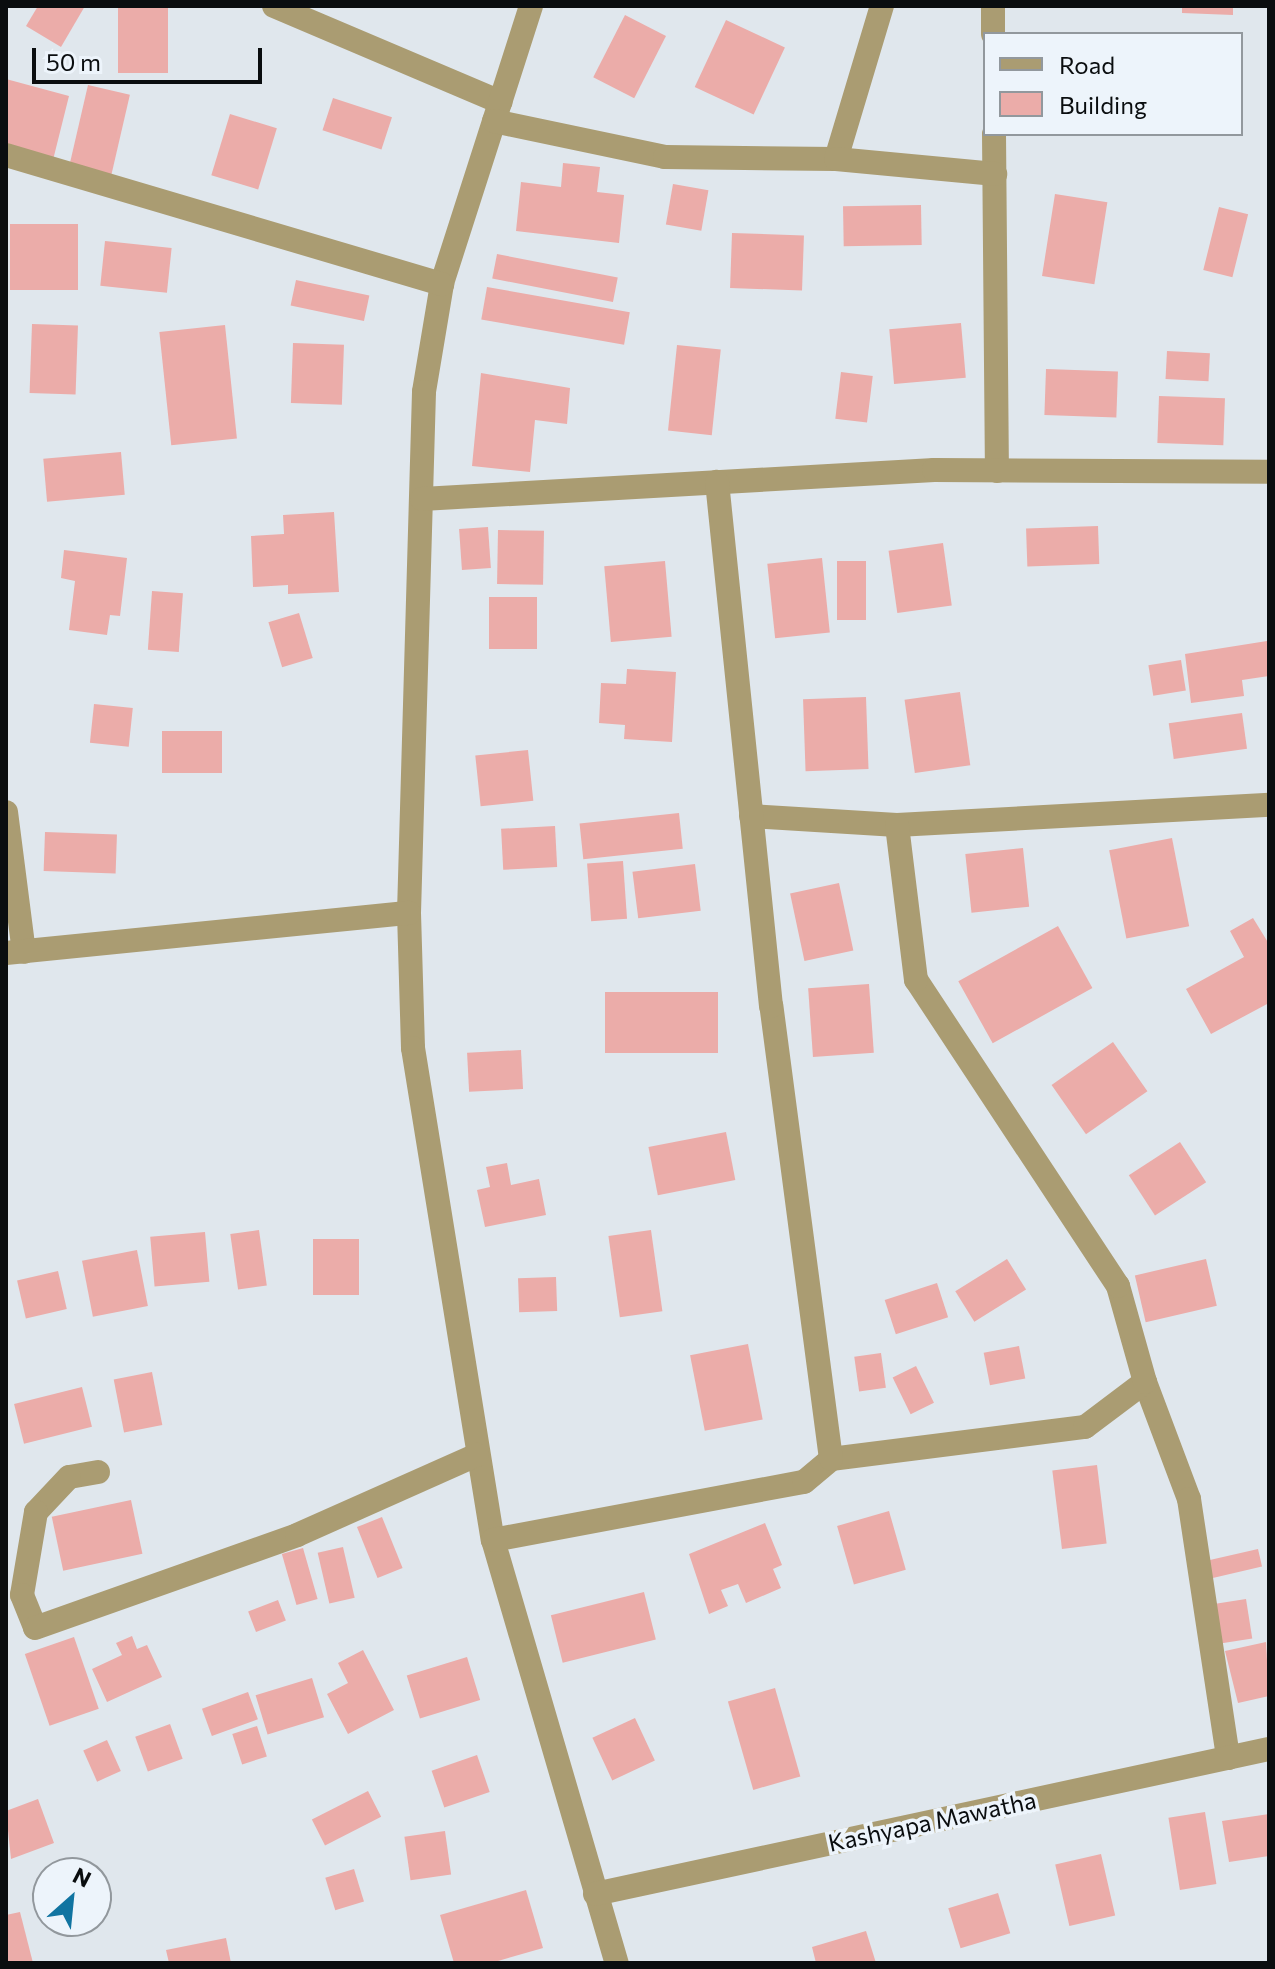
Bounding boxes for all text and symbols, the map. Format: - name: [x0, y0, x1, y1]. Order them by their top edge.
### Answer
- scale bar: [36, 32, 266, 82]
- legend: [983, 32, 1243, 136]
- text: 50 m: [46, 47, 101, 76]
- text: Road: [1059, 50, 1115, 79]
- text: Building: [1059, 90, 1147, 119]
- street label: Kashyapa Mawatha: [825, 1785, 1039, 1857]
- north arrow: [32, 1857, 112, 1937]
- text: N: [69, 1861, 96, 1893]

